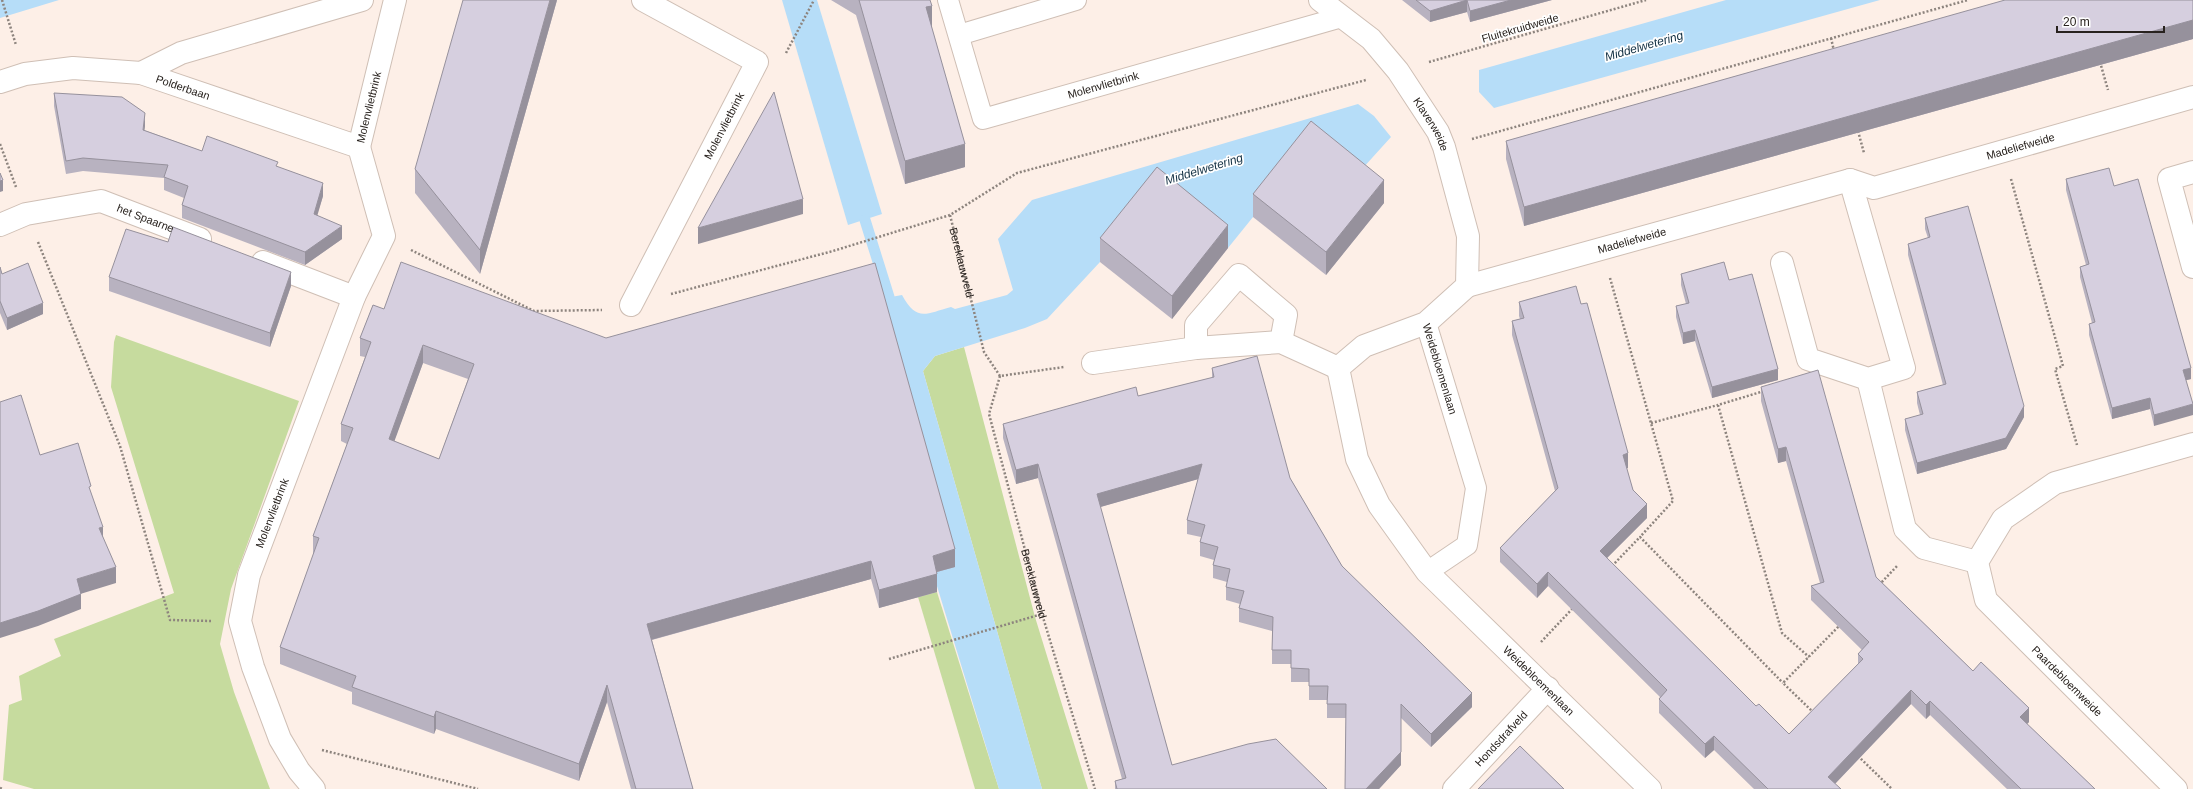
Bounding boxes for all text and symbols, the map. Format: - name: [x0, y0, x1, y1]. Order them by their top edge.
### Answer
- scale bar: [2057, 8, 2164, 34]
- street label: Fluitekruidweide: [1480, 11, 1560, 45]
- text: 20 m: [2063, 15, 2090, 29]
- water label: Middelwetering: [1603, 28, 1685, 64]
- street label: Molenvlietbrink: [1066, 69, 1141, 101]
- street label: Molenvlietbrink: [354, 70, 383, 144]
- street label: Polderbaan: [154, 72, 211, 102]
- street label: Molenvlietbrink: [702, 90, 746, 161]
- street label: Klaverweide: [1411, 95, 1451, 152]
- street label: Madeliefweide: [1985, 131, 2056, 162]
- water label: Middelwetering: [1163, 150, 1245, 187]
- street label: het Spaarne: [115, 202, 176, 234]
- street label: Madeliefweide: [1596, 225, 1667, 256]
- street label: Bereklauwveld: [947, 226, 976, 299]
- street label: Weidebloemenlaan: [1421, 322, 1459, 416]
- street label: Molenvlietbrink: [253, 476, 291, 549]
- street label: Bereklauwveld: [1019, 547, 1049, 620]
- street label: Paardebloemweide: [2029, 643, 2105, 719]
- street label: Weidebloemenlaan: [1501, 644, 1577, 718]
- street label: Hondsdrafveld: [1472, 708, 1530, 769]

